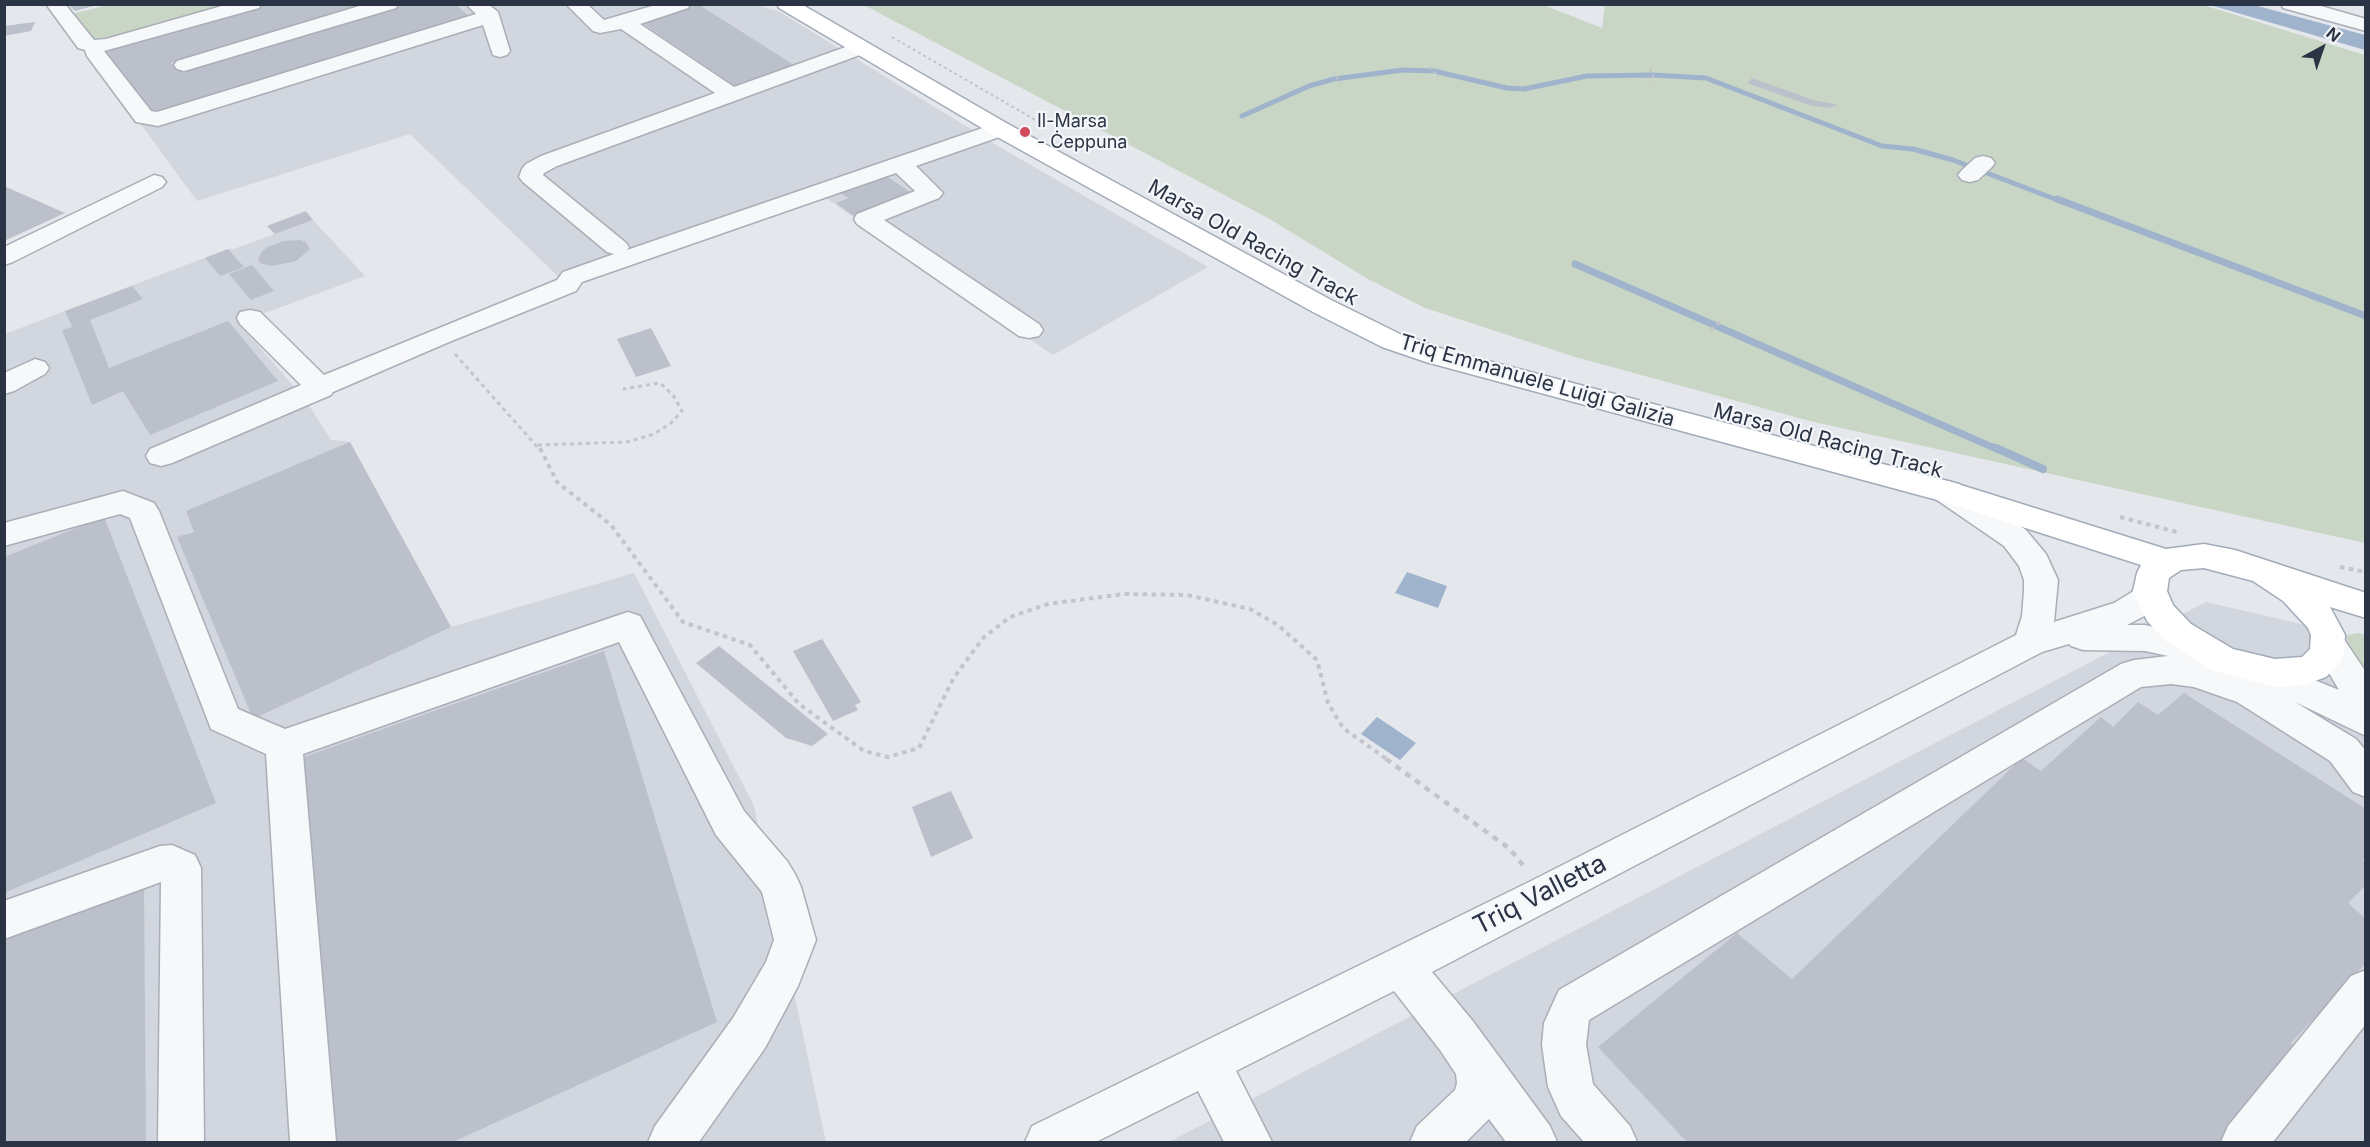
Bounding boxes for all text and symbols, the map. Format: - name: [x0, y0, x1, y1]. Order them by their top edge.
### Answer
- north arrow: [2292, 18, 2352, 78]
- text: N: [2322, 23, 2345, 46]
- place label: Il-Marsa - Ċeppuna: [1037, 111, 1127, 154]
- marker: Il-Marsa - Ċeppuna: [1018, 125, 1032, 139]
- street label: Marsa Old Racing Track: [1144, 175, 1362, 311]
- street label: Triq Emmanuele Luigi Galizia: [1396, 330, 1678, 432]
- street label: Marsa Old Racing Track: [1711, 398, 1945, 484]
- street label: Triq Valletta: [1468, 848, 1612, 942]

